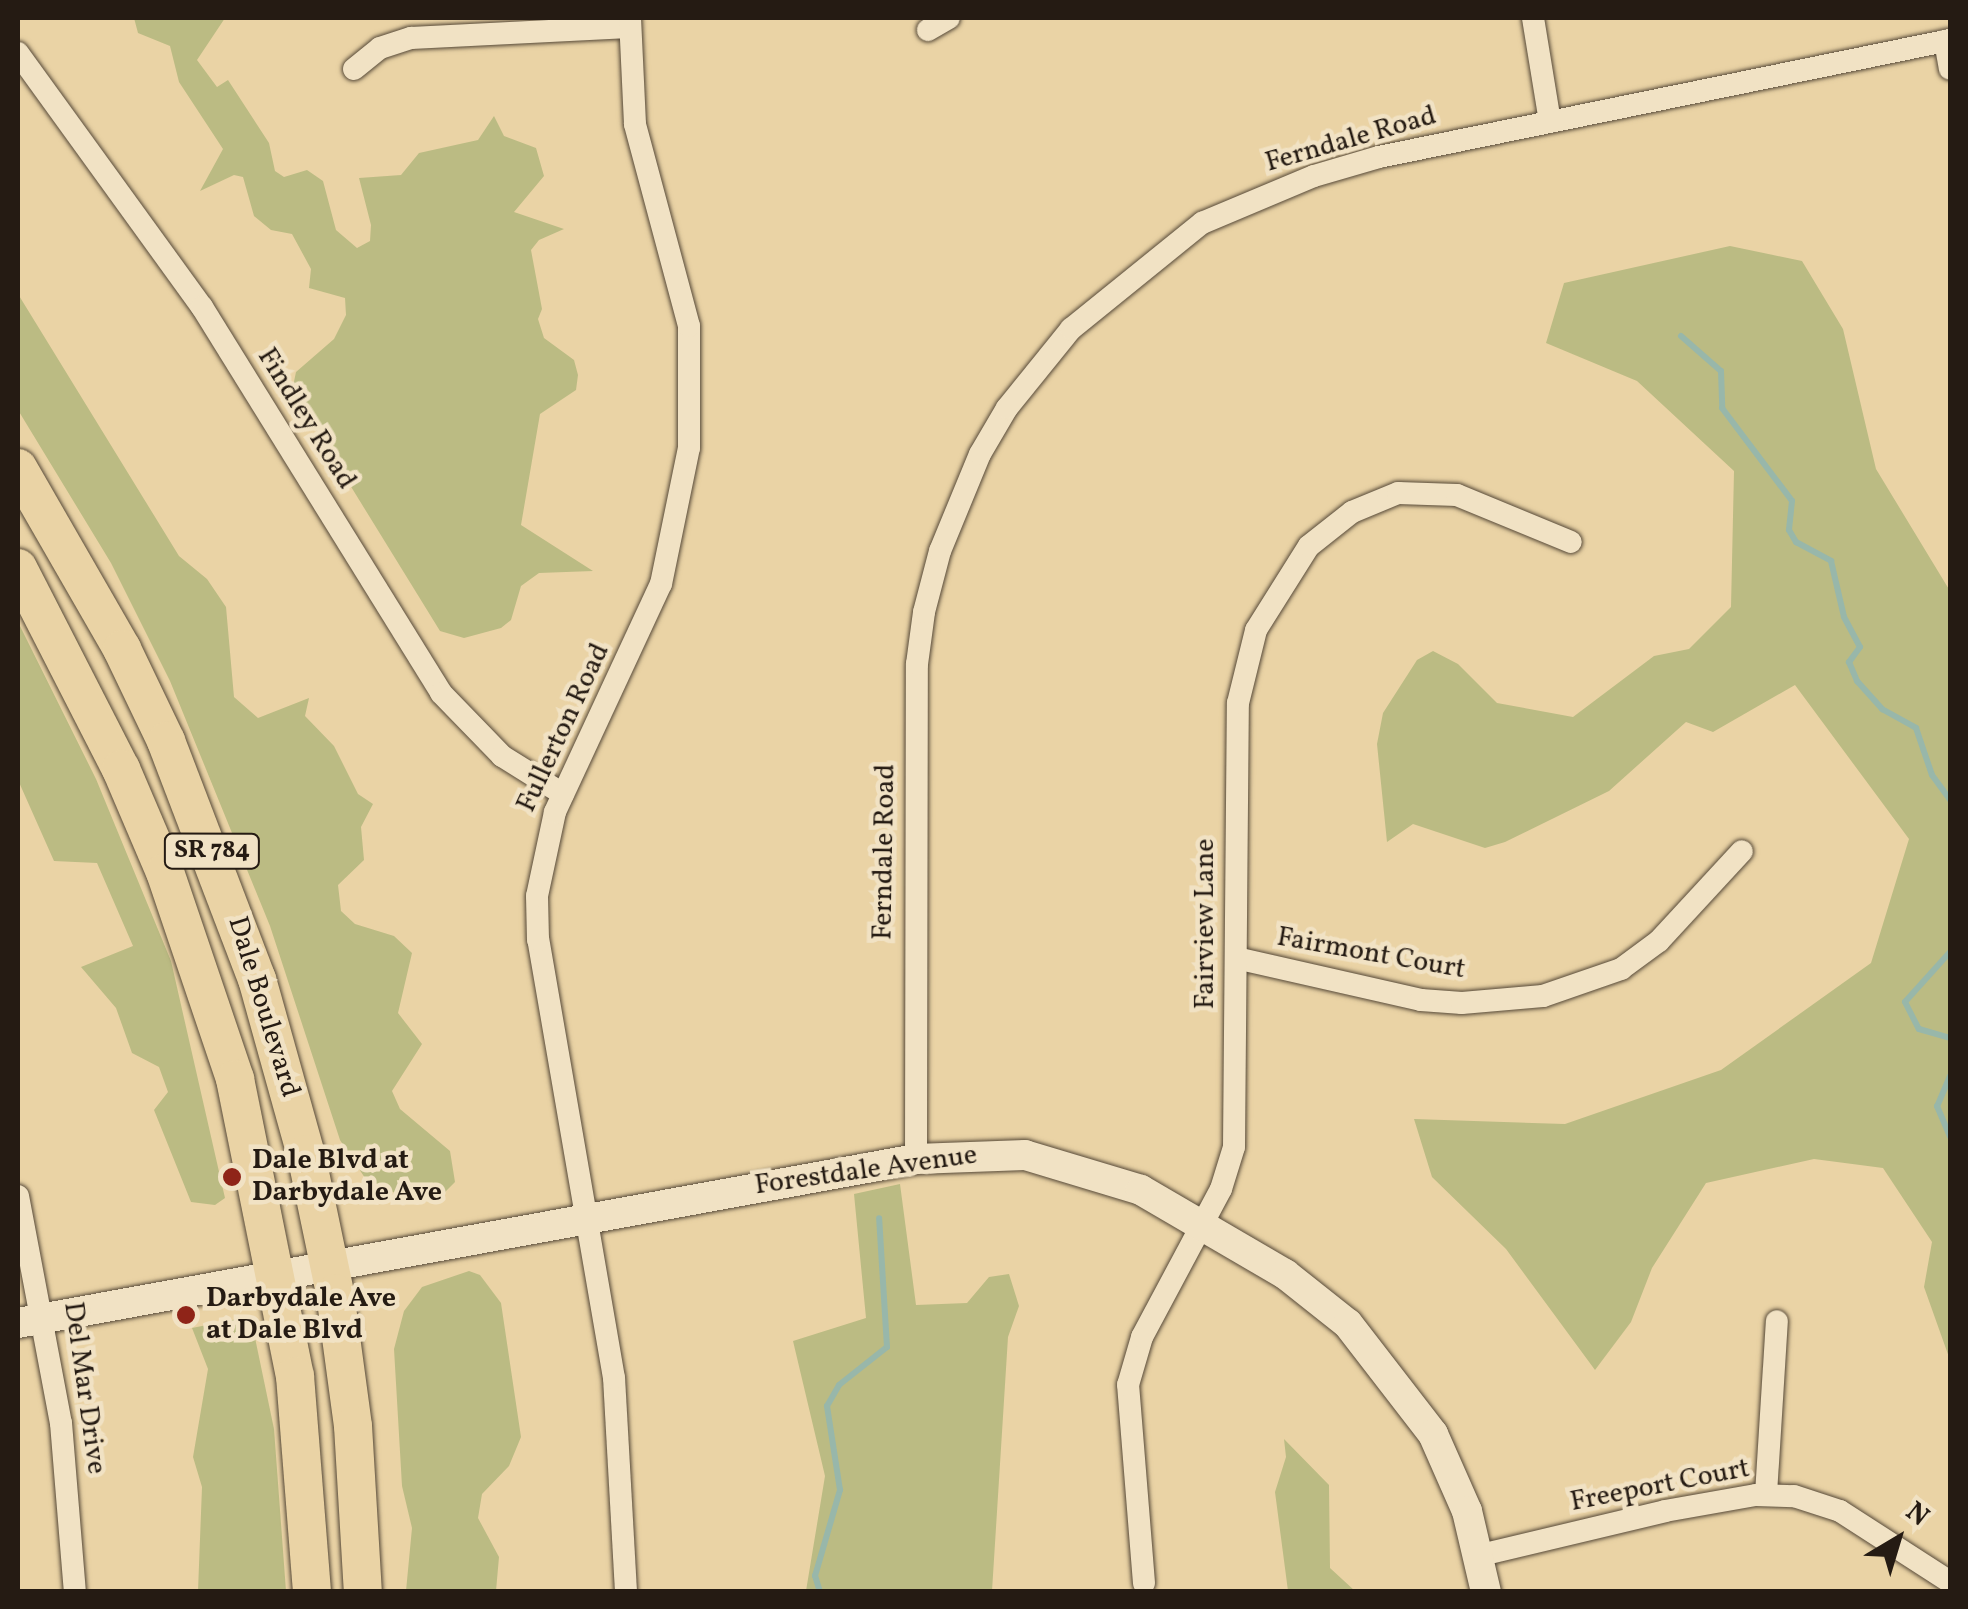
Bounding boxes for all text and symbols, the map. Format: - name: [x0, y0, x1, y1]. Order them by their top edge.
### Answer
- street label: Ferndale Road: [1262, 100, 1440, 180]
- street label: Findley Road: [249, 342, 363, 496]
- street label: Fullerton Road: [510, 638, 618, 818]
- street label: Ferndale Road: [867, 764, 903, 940]
- road number: SR 784: [162, 831, 262, 871]
- street label: Fairview Lane: [1189, 838, 1223, 1010]
- street label: Dale Boulevard: [220, 912, 306, 1102]
- street label: Fairmont Court: [1274, 921, 1468, 987]
- street label: Forestdale Avenue: [753, 1139, 979, 1203]
- place label: Dale Blvd at Darbydale Ave: [252, 1144, 442, 1210]
- marker: Dale Blvd at Darbydale Ave: [221, 1166, 243, 1188]
- place label: Darbydale Ave at Dale Blvd: [206, 1282, 396, 1348]
- street label: Del Mar Drive: [55, 1300, 113, 1476]
- marker: Darbydale Ave at Dale Blvd: [175, 1304, 197, 1326]
- street label: Freeport Court: [1568, 1452, 1752, 1520]
- north arrow: [1848, 1489, 1948, 1589]
- text: N: [1897, 1493, 1937, 1537]

